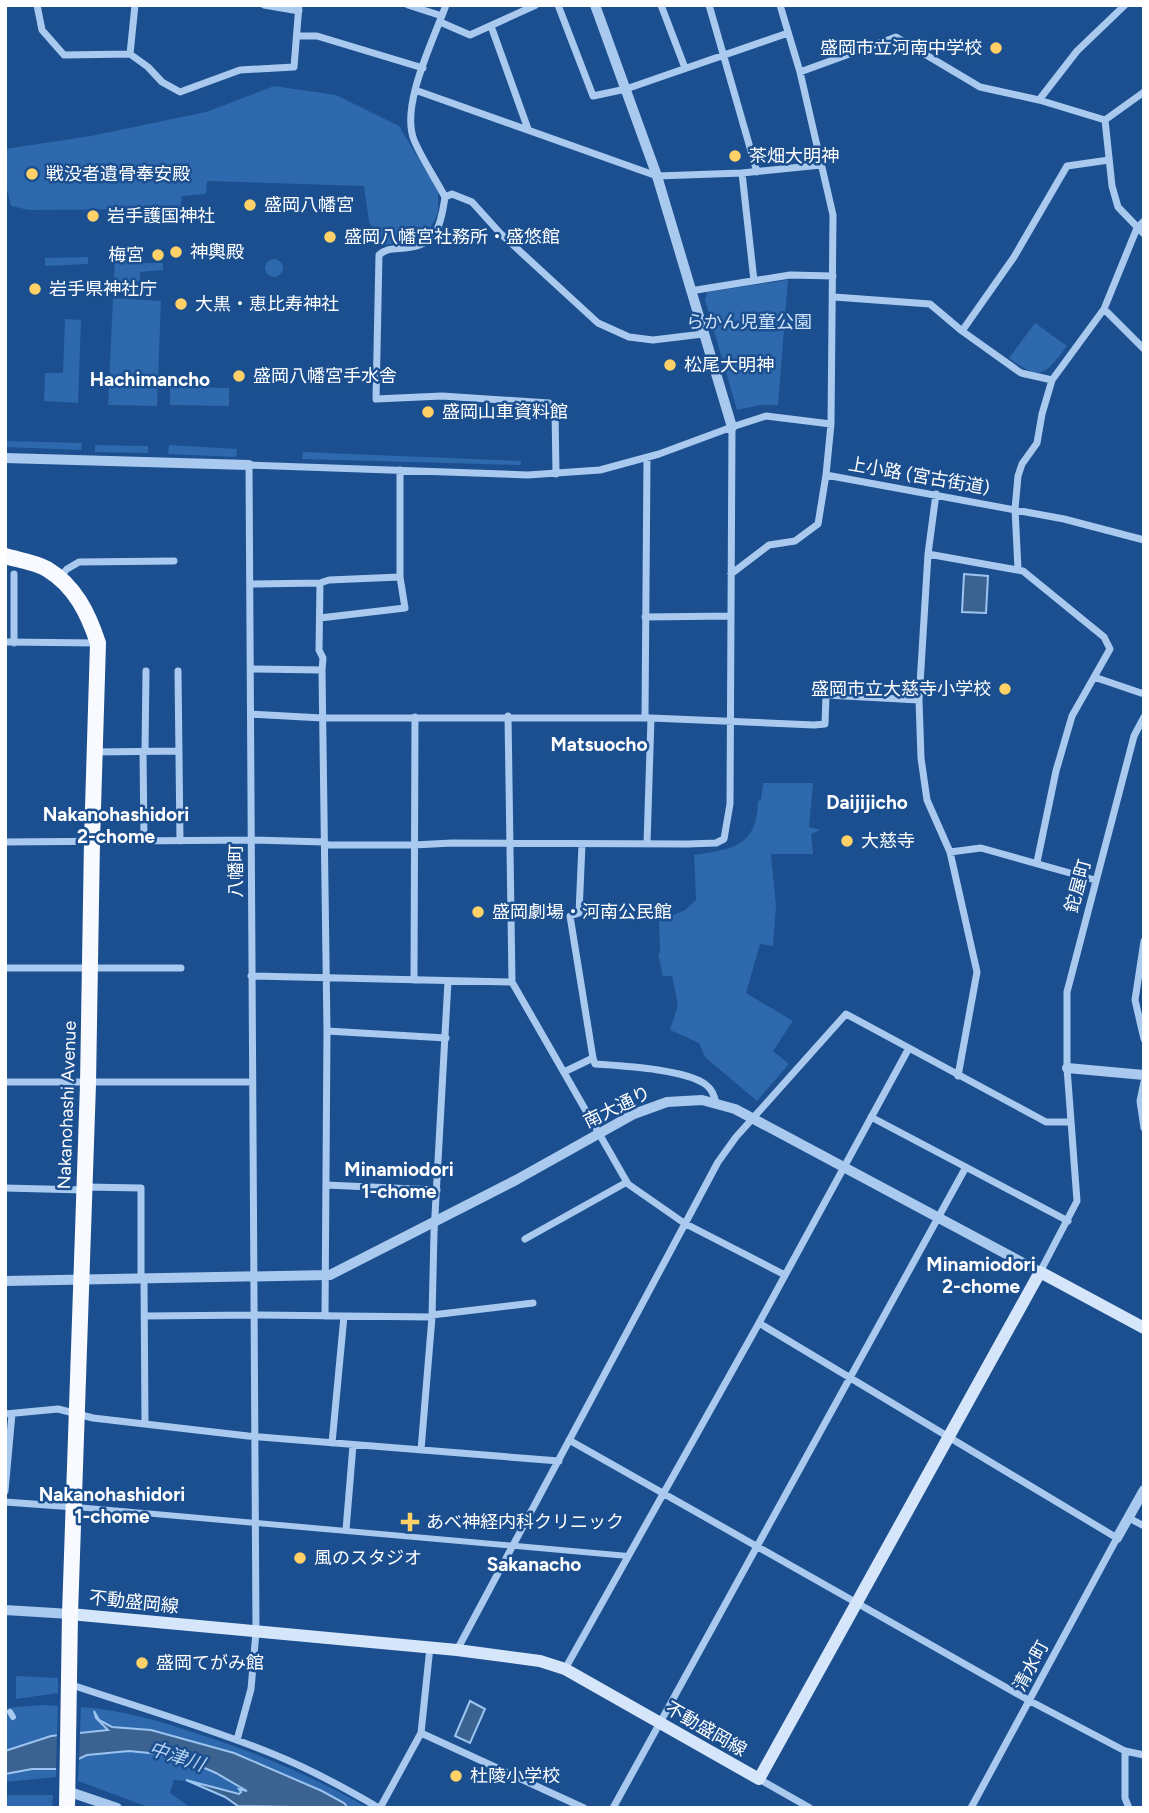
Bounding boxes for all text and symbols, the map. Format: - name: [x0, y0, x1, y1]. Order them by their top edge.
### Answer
- place label: 盛岡市立河南中学校: [820, 37, 982, 59]
- marker: 盛岡市立河南中学校: [988, 40, 1004, 56]
- place label: 茶畑大明神: [749, 145, 839, 167]
- marker: 茶畑大明神: [727, 148, 743, 164]
- place label: 戦没者遺骨奉安殿: [46, 163, 190, 185]
- marker: 戦没者遺骨奉安殿: [24, 166, 40, 182]
- place label: 盛岡八幡宮: [264, 194, 354, 216]
- marker: 盛岡八幡宮: [242, 197, 258, 213]
- place label: 岩手護国神社: [107, 205, 215, 227]
- marker: 岩手護国神社: [85, 208, 101, 224]
- place label: 盛岡八幡宮社務所・盛悠館: [344, 226, 560, 248]
- marker: 盛岡八幡宮社務所・盛悠館: [322, 229, 338, 245]
- place label: 神輿殿: [190, 241, 244, 263]
- place label: 梅宮: [108, 244, 144, 266]
- marker: 神輿殿: [168, 244, 184, 260]
- marker: 梅宮: [150, 247, 166, 263]
- place label: 岩手県神社庁: [49, 278, 157, 300]
- marker: 岩手県神社庁: [27, 281, 43, 297]
- place label: 大黒・恵比寿神社: [195, 293, 339, 315]
- marker: 大黒・恵比寿神社: [173, 296, 189, 312]
- park label: らかん児童公園: [686, 311, 812, 333]
- place label: 松尾大明神: [684, 354, 774, 376]
- marker: 松尾大明神: [662, 357, 678, 373]
- place label: 盛岡八幡宮手水舎: [253, 365, 397, 387]
- district label: Hachimancho: [90, 368, 210, 391]
- marker: 盛岡八幡宮手水舎: [231, 368, 247, 384]
- place label: 盛岡山車資料館: [442, 401, 568, 423]
- marker: 盛岡山車資料館: [420, 404, 436, 420]
- street label: 上小路 (宮古街道): [847, 453, 991, 499]
- place label: 盛岡市立大慈寺小学校: [811, 678, 991, 700]
- marker: 盛岡市立大慈寺小学校: [997, 681, 1013, 697]
- district label: Matsuocho: [551, 733, 647, 756]
- district label: Daijijicho: [826, 791, 908, 814]
- district label: Nakanohashidori 2-chome: [43, 803, 189, 848]
- place label: 大慈寺: [861, 830, 915, 852]
- marker: 大慈寺: [839, 833, 855, 849]
- street label: 八幡町: [225, 844, 247, 898]
- street label: 鉈屋町: [1060, 857, 1096, 915]
- place label: 盛岡劇場・河南公民館: [492, 901, 672, 923]
- marker: 盛岡劇場・河南公民館: [470, 904, 486, 920]
- street label: Nakanohashi Avenue: [53, 1020, 81, 1190]
- street label: 南大通り: [580, 1081, 654, 1133]
- district label: Minamiodori 1-chome: [344, 1158, 454, 1203]
- district label: Minamiodori 2-chome: [926, 1253, 1036, 1298]
- district label: Nakanohashidori 1-chome: [39, 1483, 185, 1528]
- place label: あべ神経内科クリニック: [426, 1511, 624, 1533]
- marker: あべ神経内科クリニック: [400, 1512, 420, 1532]
- place label: 風のスタジオ: [314, 1547, 422, 1569]
- marker: 風のスタジオ: [292, 1550, 308, 1566]
- district label: Sakanacho: [487, 1553, 581, 1576]
- street label: 不動盛岡線: [88, 1586, 180, 1618]
- street label: 清水町: [1009, 1637, 1053, 1695]
- place label: 盛岡てがみ館: [156, 1652, 264, 1674]
- marker: 盛岡てがみ館: [134, 1655, 150, 1671]
- street label: 不動盛岡線: [662, 1697, 750, 1761]
- water label: 中津川: [146, 1737, 209, 1777]
- place label: 杜陵小学校: [470, 1765, 560, 1787]
- marker: 杜陵小学校: [448, 1768, 464, 1784]

